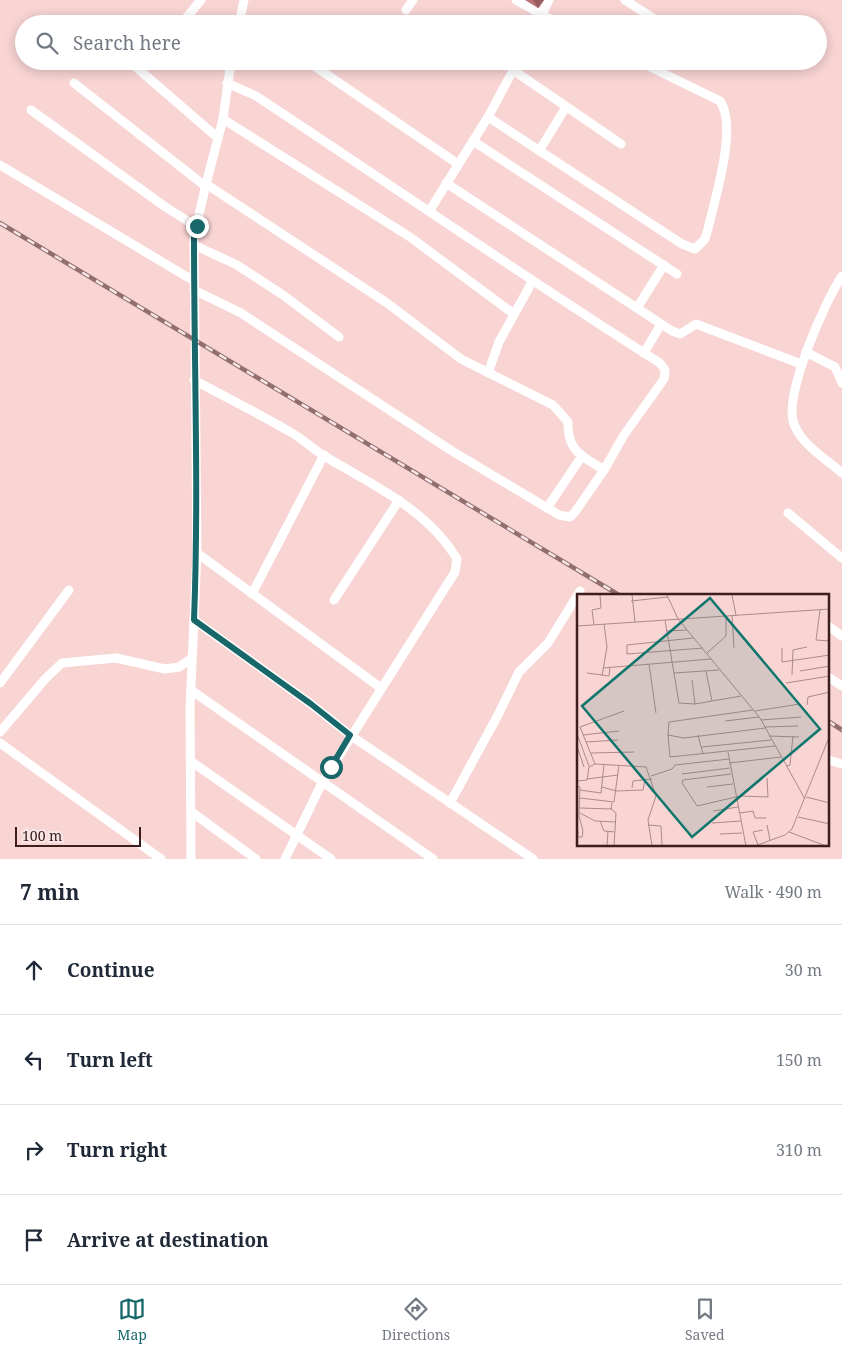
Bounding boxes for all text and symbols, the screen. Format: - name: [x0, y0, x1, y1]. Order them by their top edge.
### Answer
- search box: [15, 15, 827, 70]
- icon: search: [33, 29, 61, 57]
- text: Search here: [73, 30, 181, 56]
- route end: [186, 215, 209, 238]
- inset map: [577, 594, 830, 846]
- route start: [320, 756, 343, 779]
- scale bar: [15, 824, 141, 847]
- text: 100 m: [22, 826, 62, 845]
- text: 7 min: [20, 878, 79, 906]
- text: Walk · 490 m: [725, 881, 822, 903]
- icon: ahead: [20, 956, 48, 984]
- text: Continue: [67, 957, 155, 983]
- text: 30 m: [785, 959, 822, 981]
- icon: left: [20, 1046, 48, 1074]
- text: Turn left: [67, 1047, 153, 1073]
- text: 150 m: [776, 1049, 822, 1071]
- icon: right: [20, 1136, 48, 1164]
- text: Turn right: [67, 1137, 167, 1163]
- text: 310 m: [776, 1139, 822, 1161]
- icon: arrive: [20, 1226, 48, 1254]
- text: Arrive at destination: [67, 1227, 269, 1253]
- tab: Map: [117, 1295, 147, 1344]
- tab: Directions: [382, 1295, 450, 1344]
- tab: Saved: [685, 1295, 725, 1344]

